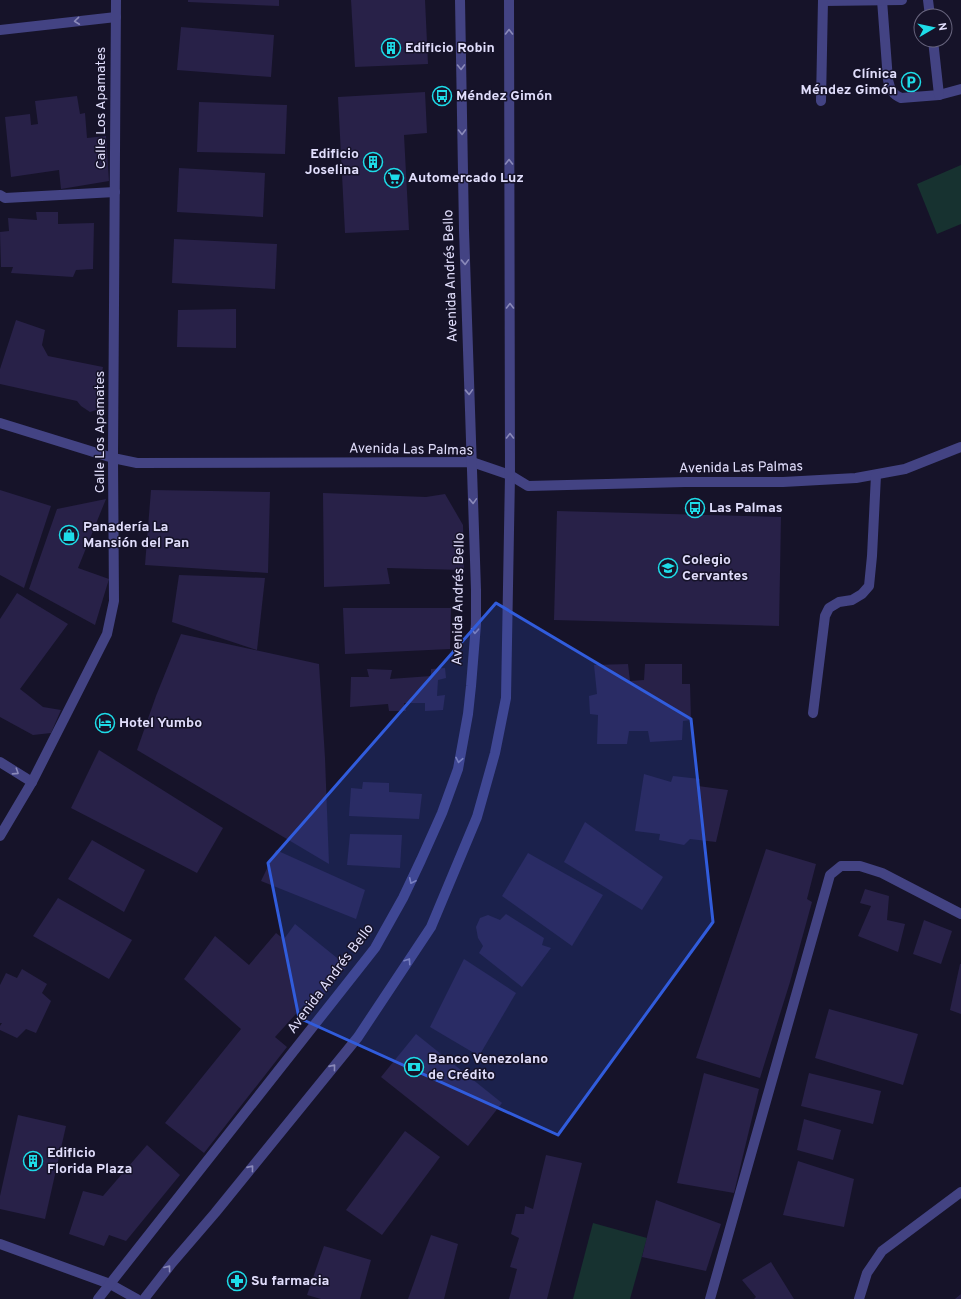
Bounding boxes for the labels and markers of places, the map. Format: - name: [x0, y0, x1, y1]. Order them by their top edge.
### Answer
- building icon: Edificio Robin: [380, 37, 402, 59]
- place label: Edificio Robin: [405, 40, 495, 57]
- place label: Clínica Méndez Gimón: [801, 66, 897, 99]
- parking icon: Clínica Méndez Gimón: [900, 71, 922, 93]
- bus stop icon: Méndez Gimón: [431, 85, 453, 107]
- place label: Méndez Gimón: [456, 88, 552, 105]
- place label: Edificio Joselina: [305, 146, 359, 179]
- building icon: Edificio Joselina: [362, 151, 384, 173]
- supermarket icon: Automercado Luz: [383, 167, 405, 189]
- place label: Automercado Luz: [408, 170, 524, 187]
- bus stop icon: Las Palmas: [684, 497, 706, 519]
- place label: Las Palmas: [709, 500, 783, 517]
- place label: Panadería La Mansión del Pan: [83, 519, 189, 552]
- shop icon: Panadería La Mansión del Pan: [58, 524, 80, 546]
- place label: Colegio Cervantes: [682, 552, 748, 585]
- school or university icon: Colegio Cervantes: [657, 557, 679, 579]
- hotel icon: Hotel Yumbo: [94, 712, 116, 734]
- place label: Hotel Yumbo: [119, 715, 202, 732]
- place label: Banco Venezolano de Crédito: [428, 1051, 548, 1084]
- bank icon: Banco Venezolano de Crédito: [403, 1056, 425, 1078]
- place label: Edificio Florida Plaza: [47, 1145, 132, 1178]
- building icon: Edificio Florida Plaza: [22, 1150, 44, 1172]
- pharmacy icon: Su farmacia: [226, 1270, 248, 1292]
- place label: Su farmacia: [251, 1273, 329, 1290]

